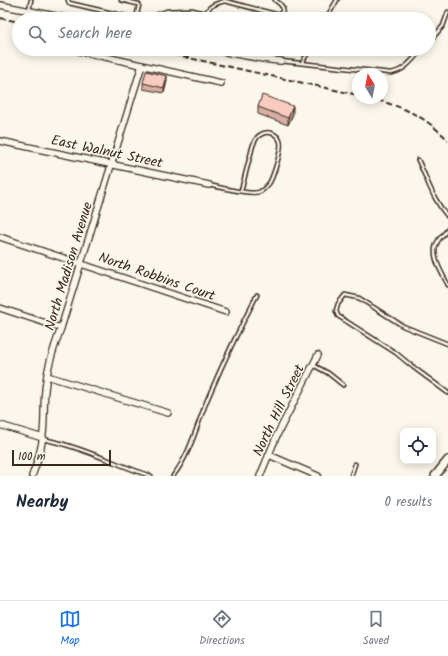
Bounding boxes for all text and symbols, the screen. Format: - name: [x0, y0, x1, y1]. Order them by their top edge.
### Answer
- search box: [12, 12, 436, 56]
- text: Search here: [58, 22, 132, 46]
- icon: search: [26, 23, 48, 45]
- north arrow: [352, 68, 388, 104]
- street label: East Walnut Street: [49, 129, 165, 175]
- street label: North Madison Avenue: [39, 199, 99, 333]
- street label: North Robbins Court: [95, 247, 219, 307]
- street label: North Hill Street: [247, 360, 311, 460]
- map controls: [400, 428, 436, 464]
- button: locate: [400, 428, 436, 464]
- scale bar: [12, 448, 111, 467]
- text: 100 m: [18, 448, 46, 466]
- text: Nearby: [16, 489, 68, 516]
- text: 0 results: [385, 492, 432, 513]
- tab: Map: [59, 608, 81, 650]
- tab: Directions: [199, 608, 245, 650]
- tab: Saved: [363, 608, 389, 650]

